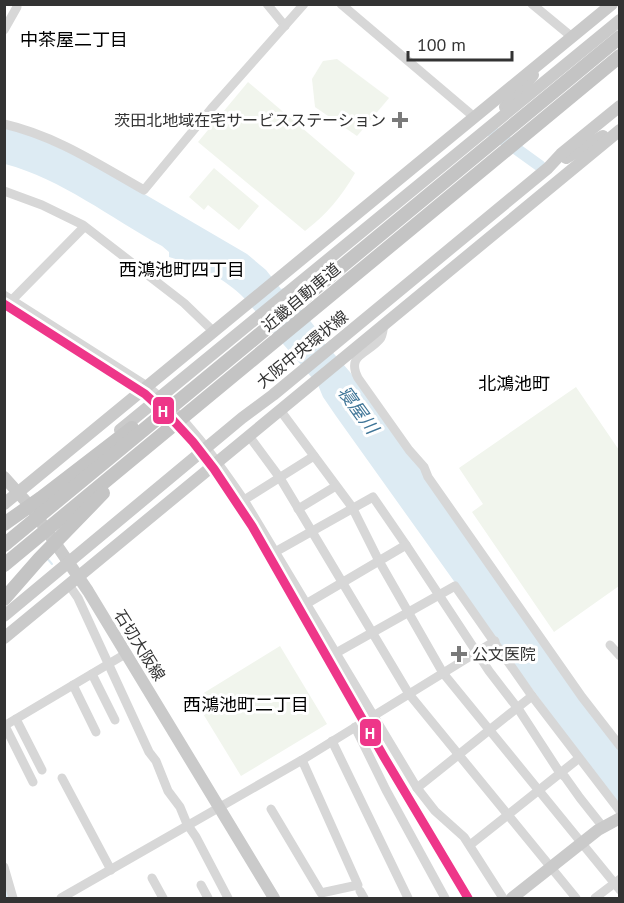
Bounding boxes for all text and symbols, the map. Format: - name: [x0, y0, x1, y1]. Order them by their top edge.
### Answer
- scale bar: [408, 24, 512, 62]
- district label: 中茶屋二丁目: [20, 28, 128, 51]
- text: 100 m: [417, 33, 466, 56]
- place label: 茨田北地域在宅サービスステーション: [114, 110, 386, 130]
- marker: 茨田北地域在宅サービスステーション: [391, 111, 409, 129]
- district label: 西鴻池町四丁目: [119, 258, 245, 281]
- street label: 近畿自動車道: [258, 258, 344, 336]
- street label: 大阪中央環状線: [252, 306, 352, 392]
- district label: 北鴻池町: [478, 372, 550, 395]
- water label: 寝屋川: [333, 381, 385, 440]
- line badge: H: [152, 396, 175, 425]
- text: H: [158, 401, 168, 421]
- street label: 石切大阪線: [110, 606, 170, 684]
- place label: 公文医院: [472, 644, 536, 664]
- marker: 公文医院: [450, 645, 468, 663]
- district label: 西鴻池町二丁目: [183, 693, 309, 716]
- line badge: H: [359, 718, 382, 747]
- text: H: [365, 723, 375, 743]

